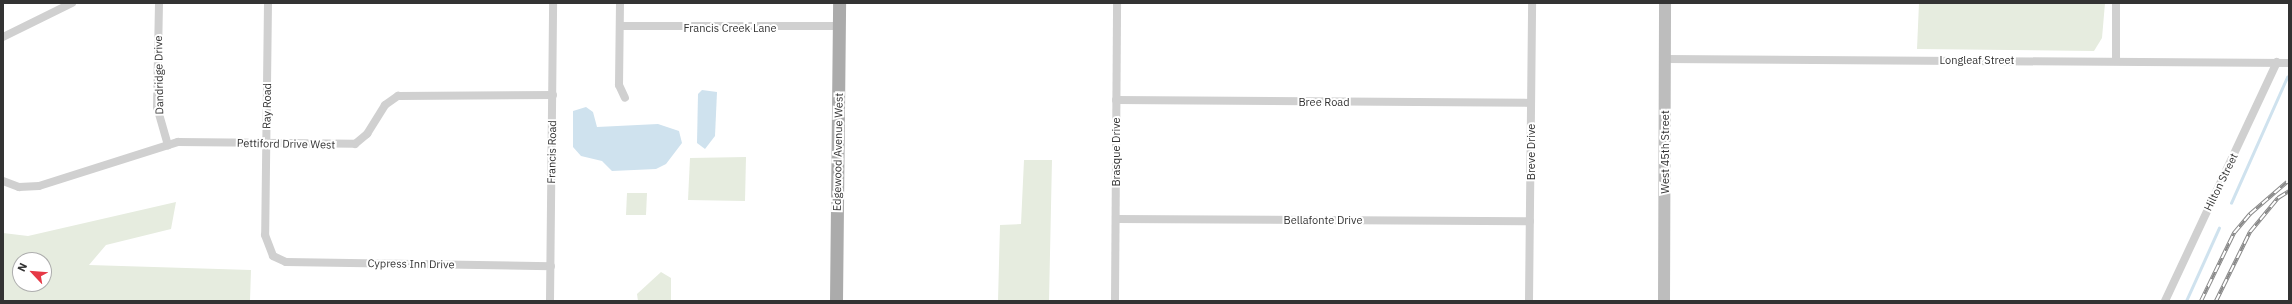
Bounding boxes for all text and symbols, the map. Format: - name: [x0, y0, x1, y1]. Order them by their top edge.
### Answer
- street label: Francis Creek Lane: [683, 21, 777, 35]
- street label: Dandridge Drive: [152, 35, 166, 115]
- street label: Longleaf Street: [1940, 53, 2014, 67]
- street label: Ray Road: [260, 83, 274, 129]
- street label: Edgewood Avenue West: [830, 93, 846, 211]
- street label: Bree Road: [1298, 95, 1350, 109]
- street label: West 45th Street: [1658, 110, 1672, 194]
- street label: Brasque Drive: [1109, 117, 1123, 187]
- street label: Francis Road: [545, 120, 559, 184]
- street label: Breve Drive: [1524, 124, 1538, 180]
- street label: Pettiford Drive West: [237, 137, 335, 151]
- street label: Hilton Street: [2201, 151, 2241, 213]
- street label: Bellafonte Drive: [1284, 213, 1362, 227]
- north arrow: [12, 252, 52, 292]
- street label: Cypress Inn Drive: [367, 257, 455, 271]
- text: N: [14, 261, 30, 274]

